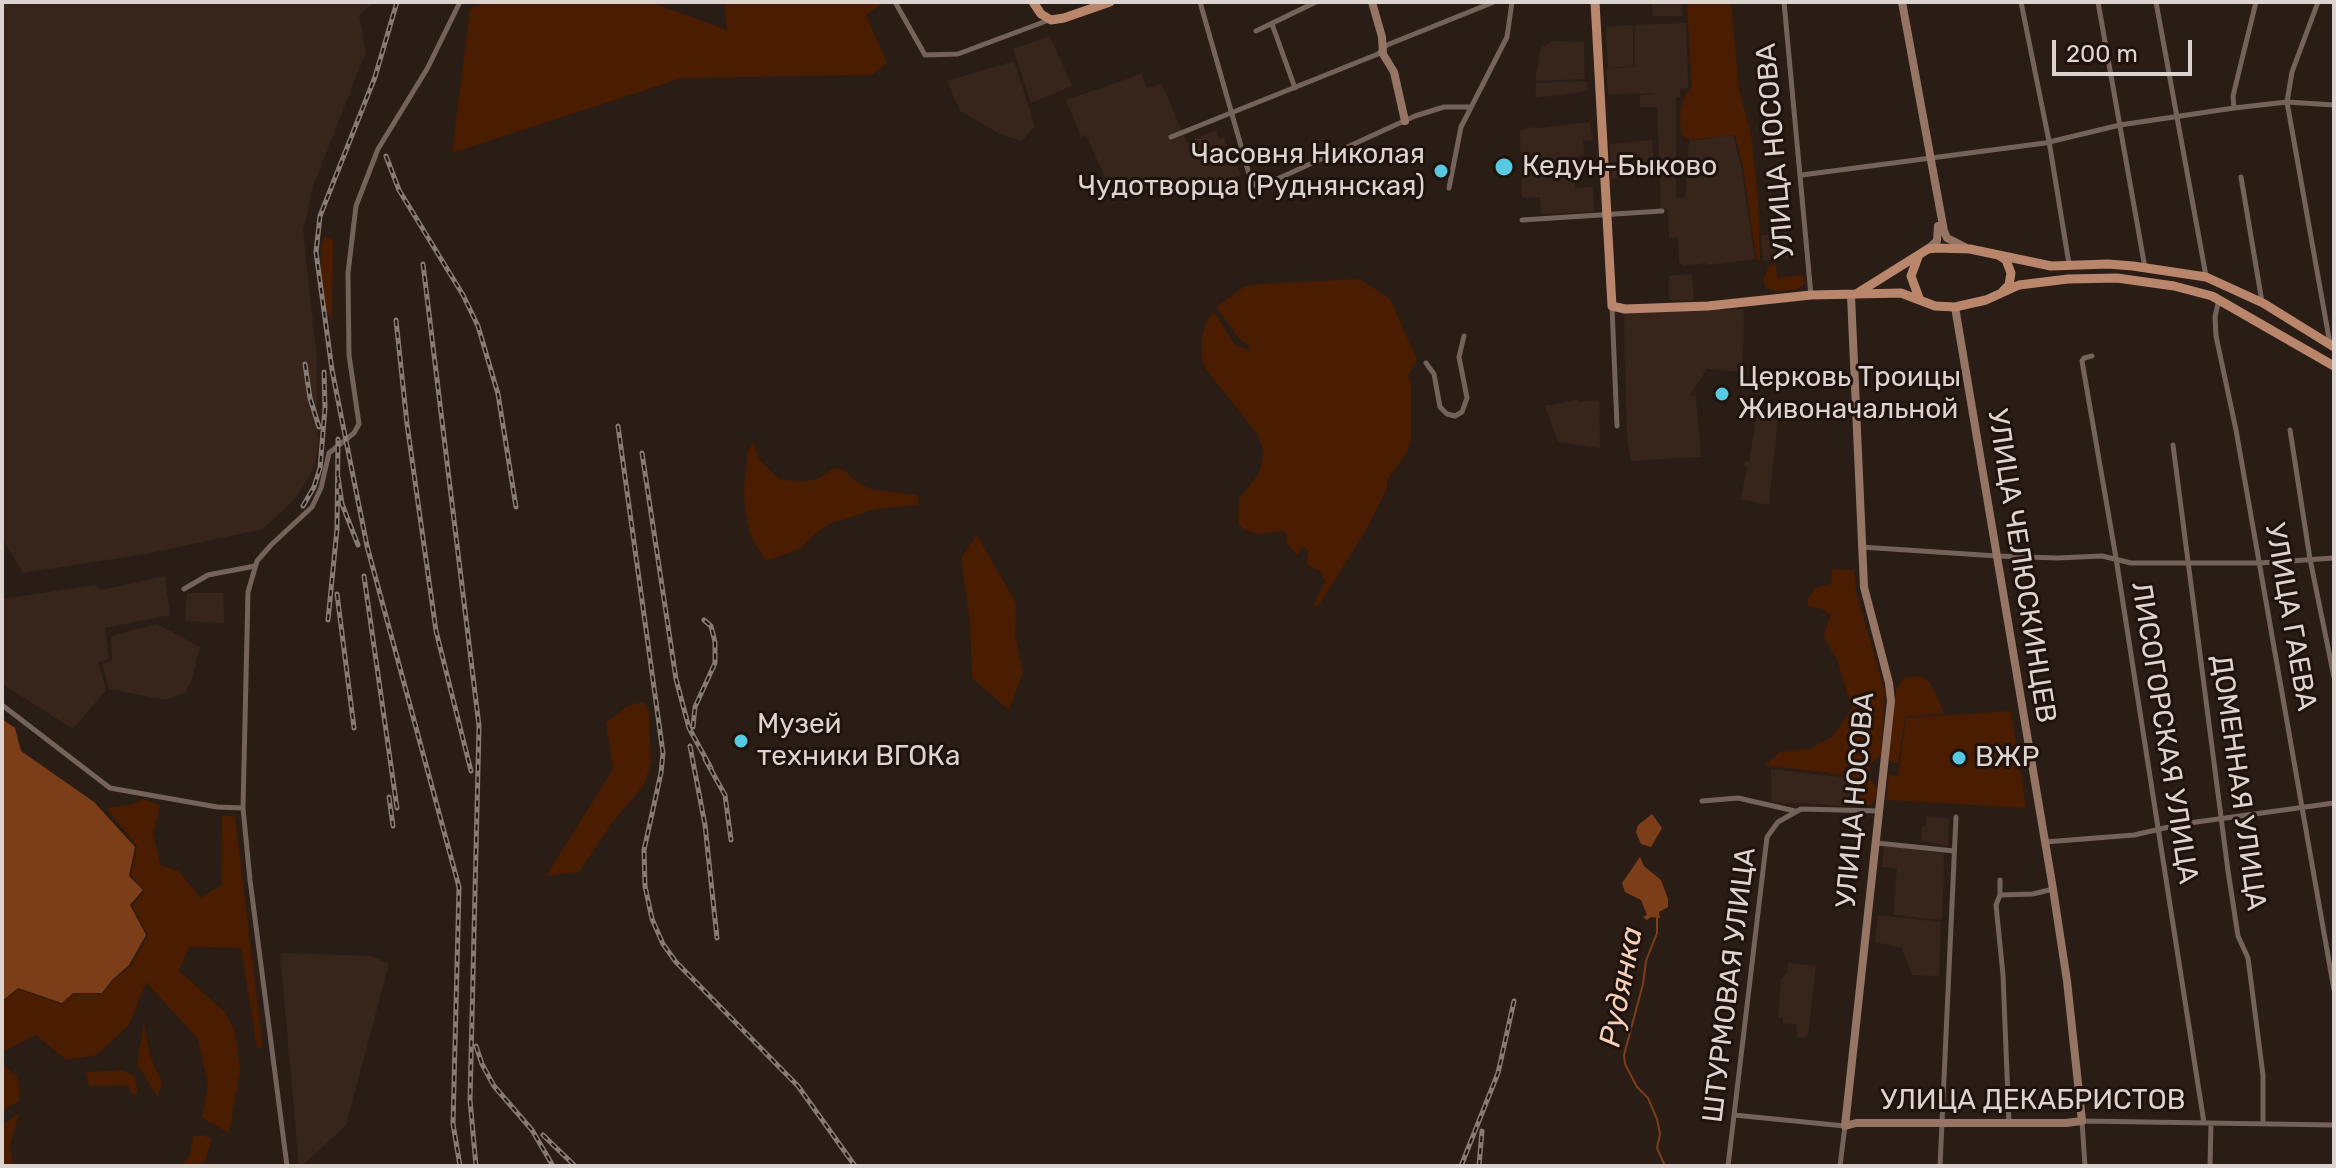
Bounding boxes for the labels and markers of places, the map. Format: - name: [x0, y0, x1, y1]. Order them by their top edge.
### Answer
- place label: Часовня Николая Чудотворца (Руднянская): [1078, 138, 1425, 204]
- place label: Кедун-Быково: [1522, 150, 1717, 184]
- marker: Кедун-Быково: [1493, 156, 1515, 178]
- marker: Часовня Николая Чудотворца (Руднянская): [1432, 162, 1450, 180]
- place label: Церковь Троицы Живоначальной: [1738, 361, 1961, 427]
- marker: Церковь Троицы Живоначальной: [1713, 385, 1731, 403]
- place label: Музей техники ВГОКа: [757, 708, 960, 774]
- marker: Музей техники ВГОКа: [732, 732, 750, 750]
- place label: ВЖР: [1975, 741, 2039, 775]
- marker: ВЖР: [1950, 749, 1968, 767]

